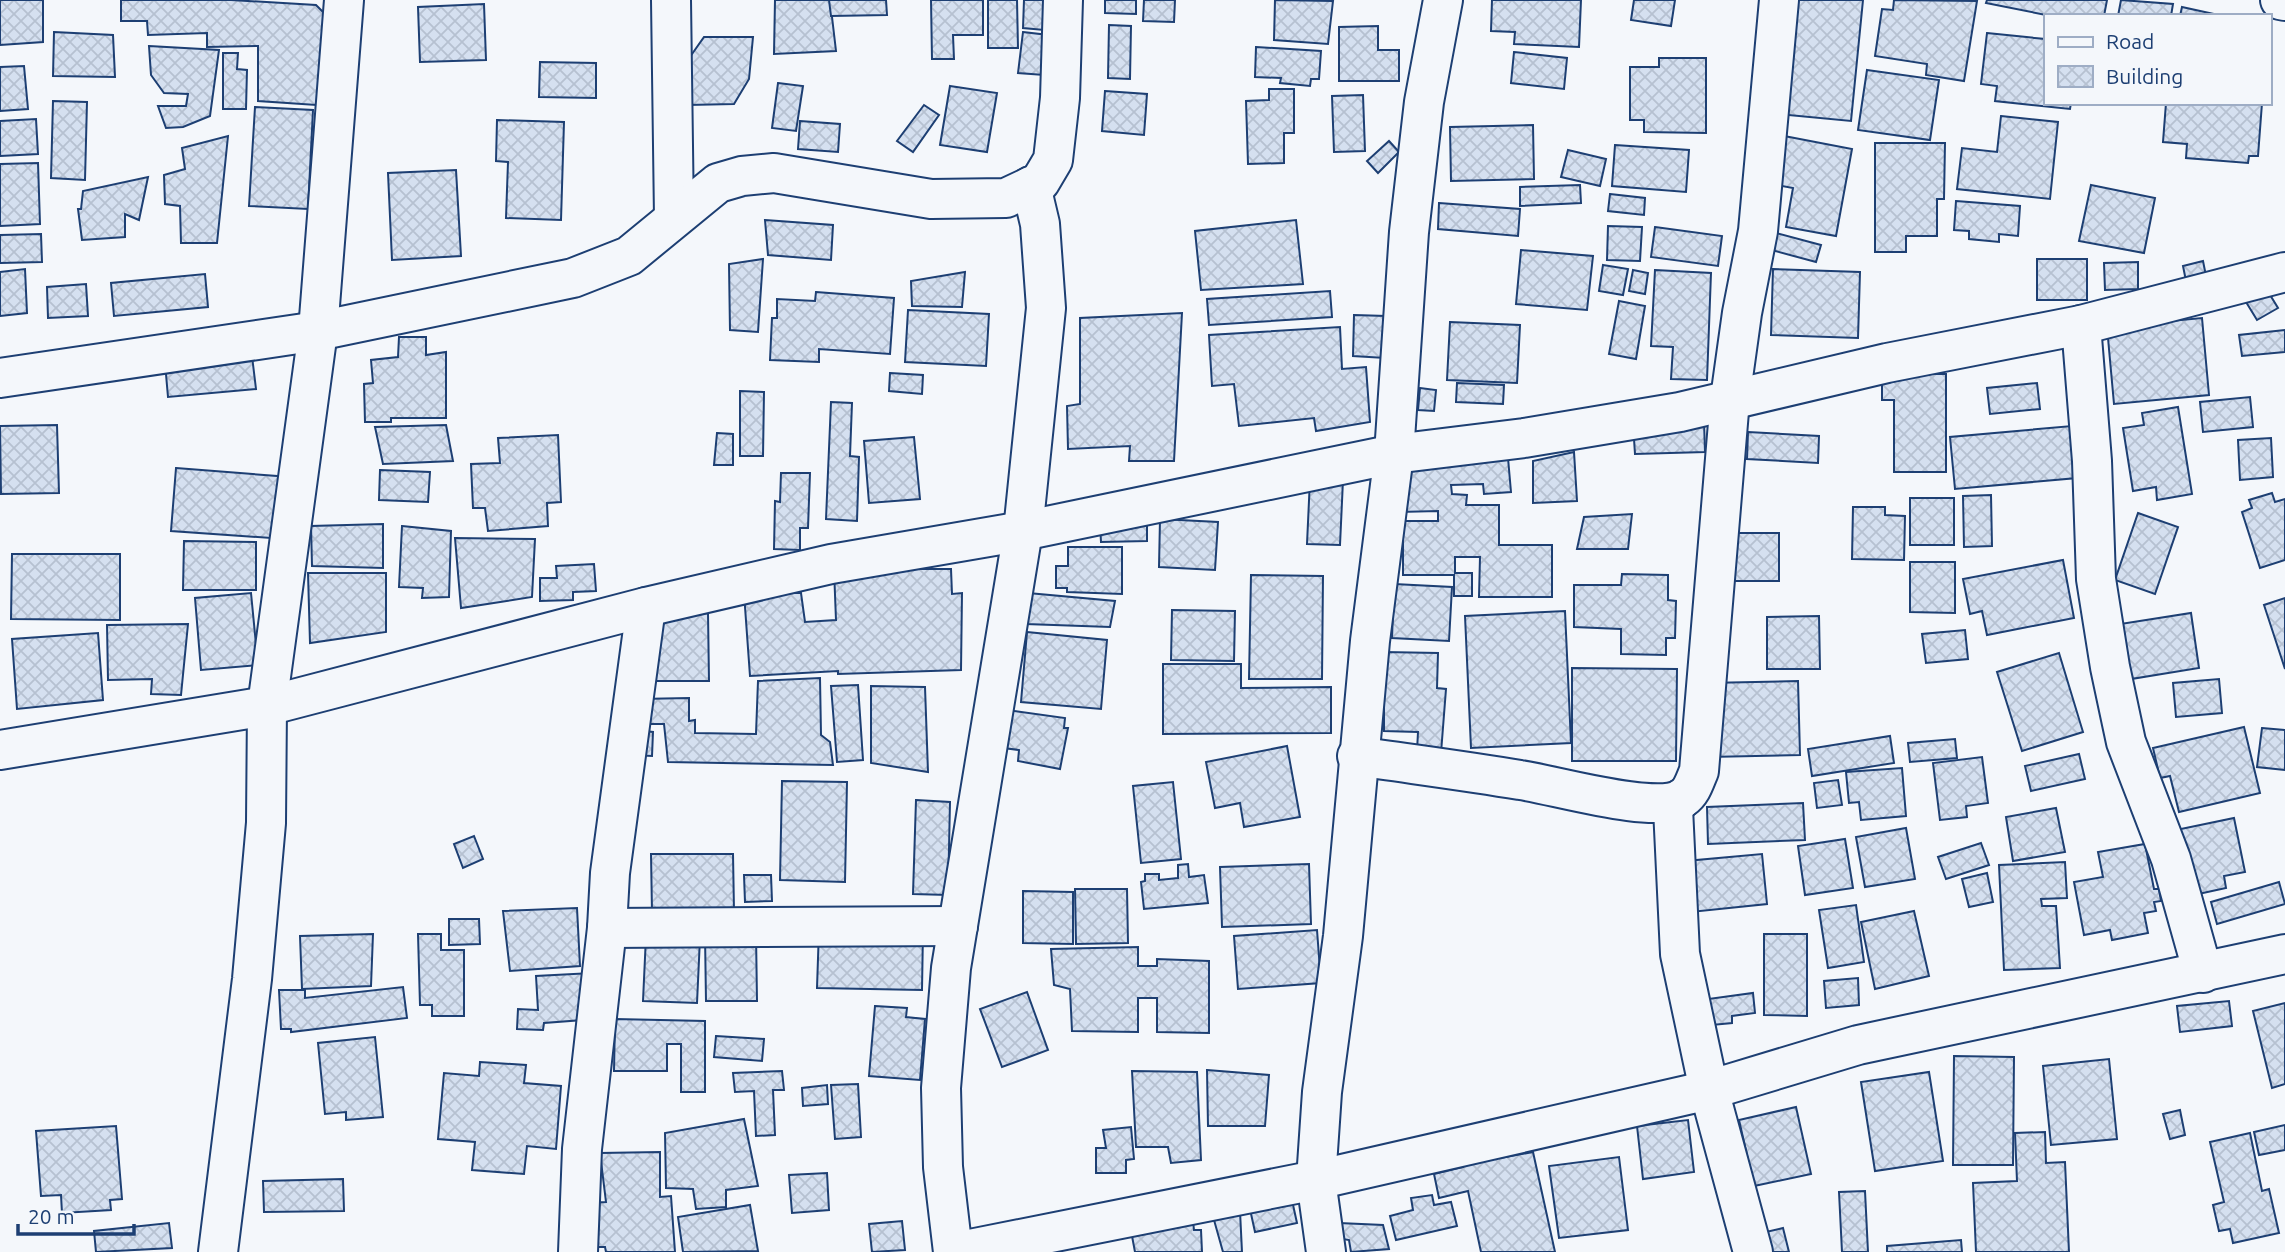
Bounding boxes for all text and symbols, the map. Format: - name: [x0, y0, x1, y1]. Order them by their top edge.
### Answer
- legend: [2044, 14, 2271, 105]
- text: Road: [2106, 29, 2154, 53]
- text: Building: [2106, 64, 2183, 88]
- scale bar: [18, 1192, 133, 1236]
- text: 20 m: [28, 1204, 75, 1228]

